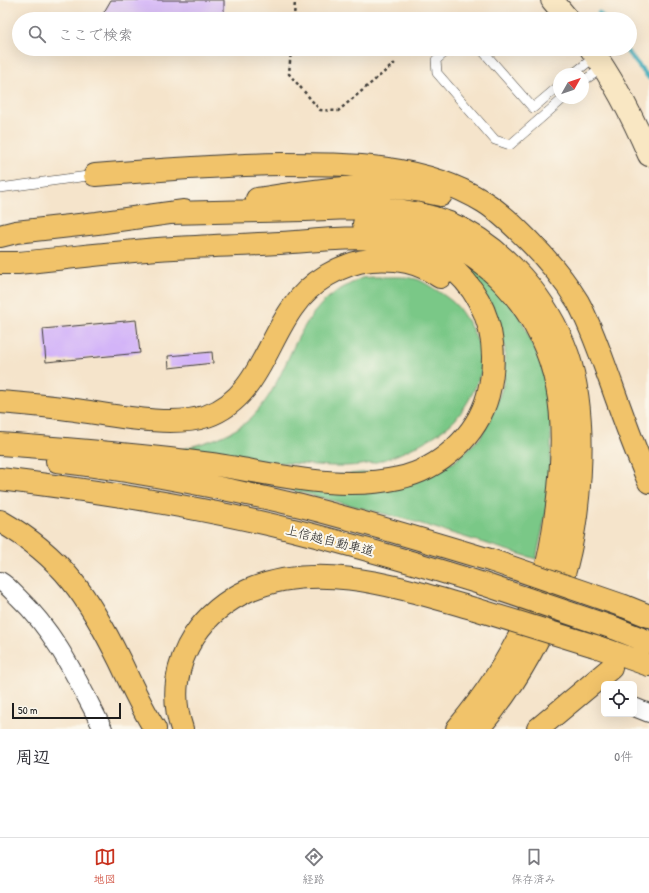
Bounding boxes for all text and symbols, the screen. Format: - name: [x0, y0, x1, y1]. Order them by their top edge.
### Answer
- search box: [12, 12, 637, 56]
- icon: search: [26, 23, 48, 45]
- text: ここで検索: [58, 24, 133, 45]
- north arrow: [553, 68, 589, 104]
- street label: 上信越自動車道: [284, 520, 376, 560]
- map controls: [601, 681, 637, 717]
- button: locate: [601, 681, 637, 717]
- scale bar: [12, 701, 121, 720]
- text: 50 m: [18, 703, 38, 717]
- text: 周辺: [16, 745, 50, 768]
- text: 0件: [614, 747, 633, 765]
- tab: 地図: [94, 846, 116, 886]
- tab: 経路: [303, 846, 325, 886]
- tab: 保存済み: [512, 846, 556, 886]

